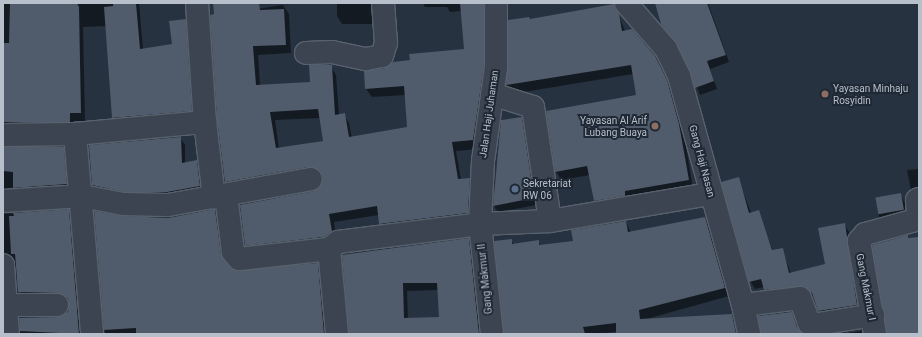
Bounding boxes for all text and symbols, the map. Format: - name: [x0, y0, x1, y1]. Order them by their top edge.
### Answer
- street label: Jalan Haji Juhaman: [477, 69, 501, 159]
- place label: Yayasan Minhaju Rosyidin: [833, 82, 908, 106]
- marker: Yayasan Minhaju Rosyidin: [820, 89, 830, 99]
- place label: Yayasan Al Arif Lubang Buaya: [580, 114, 647, 138]
- marker: Yayasan Al Arif Lubang Buaya: [650, 121, 660, 131]
- street label: Gang Haji Nasan: [687, 123, 717, 199]
- place label: Sekretariat RW 06: [523, 177, 571, 200]
- marker: Sekretariat RW 06: [510, 184, 520, 194]
- street label: Gang Makmur II: [475, 243, 495, 315]
- street label: Gang Makmur I: [854, 252, 878, 322]

